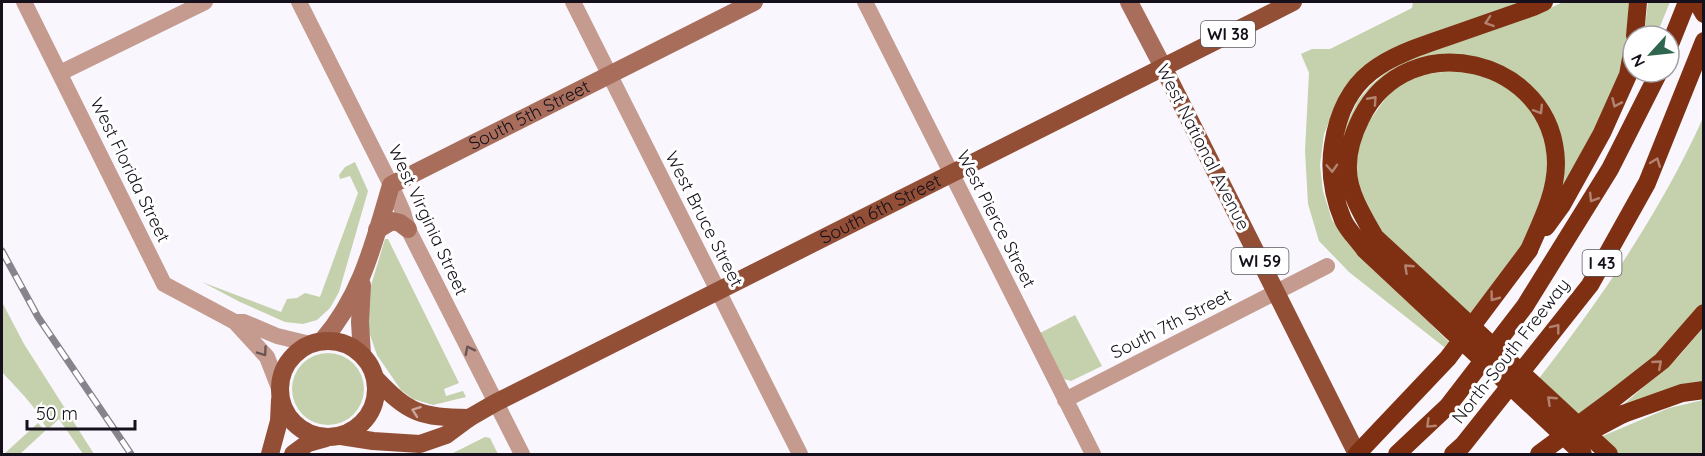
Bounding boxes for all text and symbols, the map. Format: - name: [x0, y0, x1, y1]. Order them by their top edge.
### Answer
- one-way arrow: [1484, 15, 1495, 28]
- road number: WI 38: [1201, 21, 1255, 47]
- north arrow: [1621, 24, 1681, 84]
- text: N: [1626, 51, 1649, 71]
- street label: West National Avenue: [1152, 60, 1255, 234]
- street label: South 5th Street: [465, 75, 594, 155]
- street label: West Florida Street: [85, 94, 176, 246]
- one-way arrow: [1366, 96, 1377, 106]
- one-way arrow: [1611, 96, 1623, 107]
- one-way arrow: [1531, 104, 1543, 114]
- street label: West Virginia Street: [383, 141, 473, 299]
- street label: West Pierce Street: [952, 146, 1041, 292]
- street label: West Bruce Street: [660, 147, 749, 290]
- one-way arrow: [1649, 157, 1661, 168]
- one-way arrow: [1325, 163, 1338, 172]
- street label: South 6th Street: [816, 169, 945, 249]
- one-way arrow: [1588, 192, 1600, 202]
- road number: WI 59: [1232, 248, 1288, 274]
- road number: I 43: [1582, 250, 1622, 276]
- one-way arrow: [1404, 264, 1415, 275]
- street label: North-South Freeway: [1447, 273, 1575, 428]
- street label: South 7th Street: [1107, 283, 1235, 364]
- one-way arrow: [1490, 290, 1501, 301]
- one-way arrow: [1548, 324, 1559, 335]
- one-way arrow: [256, 345, 267, 356]
- one-way arrow: [465, 346, 476, 357]
- one-way arrow: [1651, 360, 1662, 371]
- scale bar: [27, 393, 135, 431]
- one-way arrow: [1547, 397, 1558, 408]
- text: 50 m: [36, 402, 78, 425]
- one-way arrow: [411, 406, 422, 418]
- one-way arrow: [1426, 416, 1437, 427]

